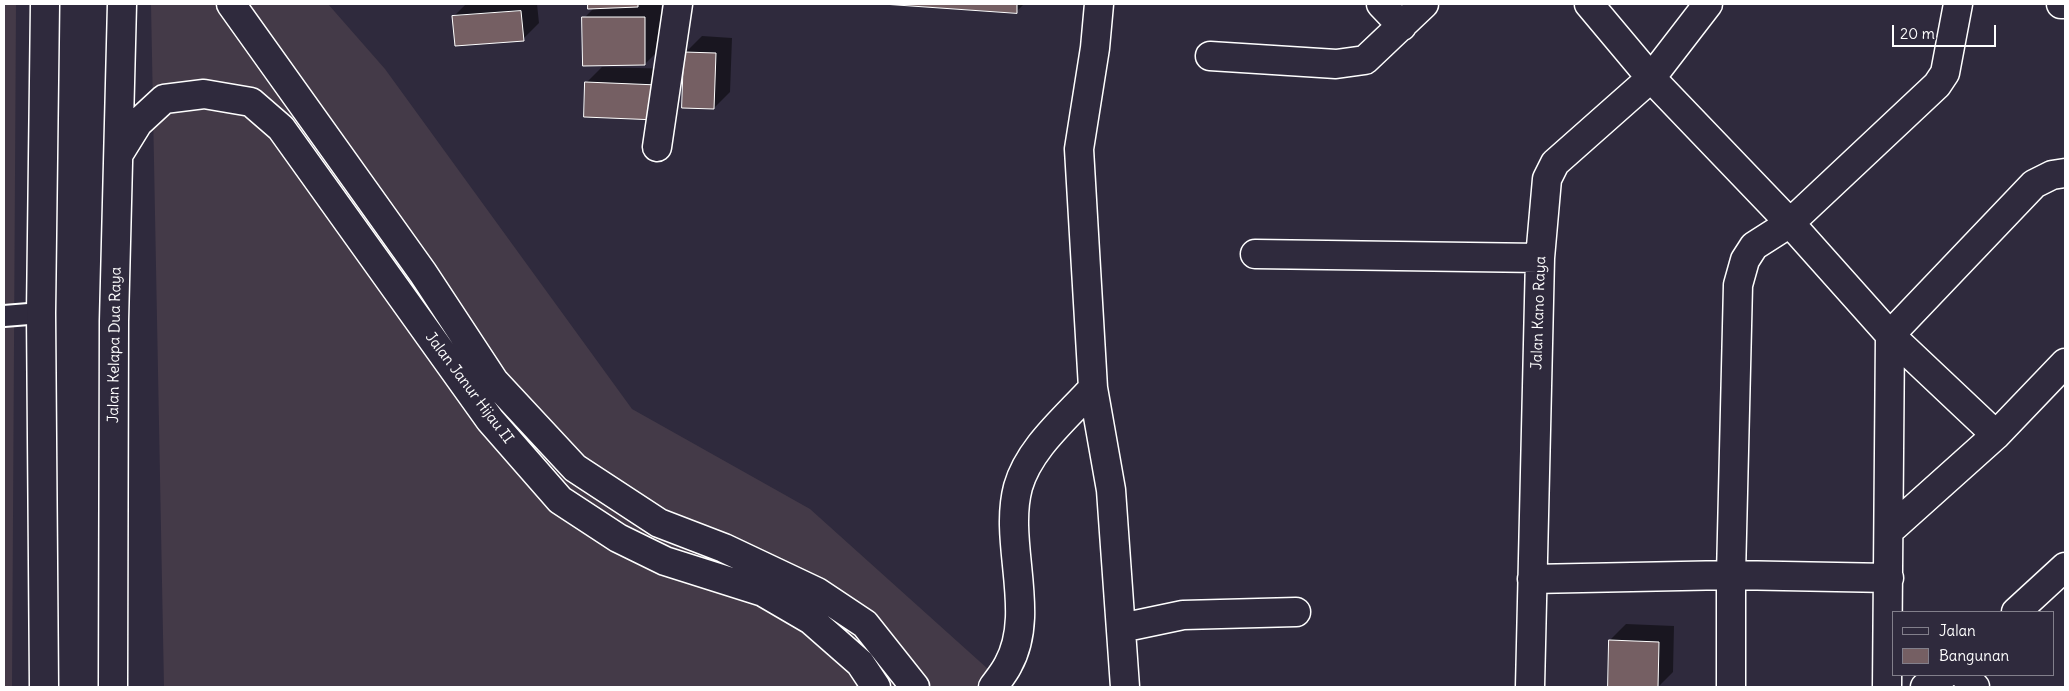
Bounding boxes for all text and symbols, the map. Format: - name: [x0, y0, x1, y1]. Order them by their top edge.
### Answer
- scale bar: [1894, 15, 1998, 47]
- text: 20 m: [1900, 24, 1935, 43]
- street label: Jalan Kano Raya: [1528, 256, 1550, 370]
- street label: Jalan Kelapa Dua Raya: [105, 267, 125, 423]
- street label: Jalan Janur Hijau II: [421, 329, 517, 447]
- legend: [1892, 611, 2054, 676]
- text: Jalan: [1939, 621, 1976, 640]
- text: Bangunan: [1939, 646, 2009, 665]

